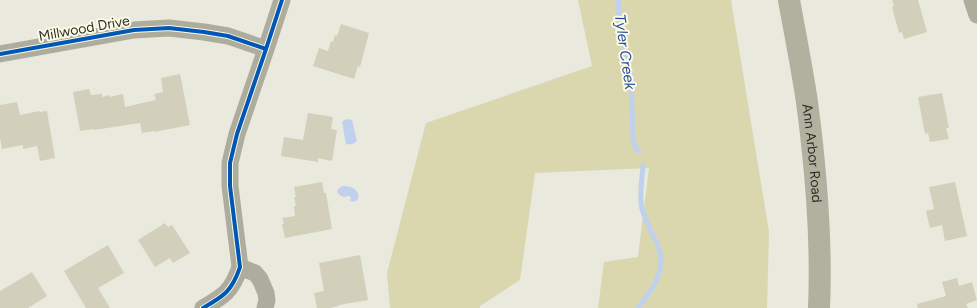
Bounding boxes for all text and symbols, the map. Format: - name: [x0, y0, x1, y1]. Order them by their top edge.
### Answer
- street label: Millwood Drive: [37, 12, 131, 45]
- water label: Tyler Creek: [611, 13, 639, 92]
- street label: Ann Arbor Road: [798, 103, 825, 203]

